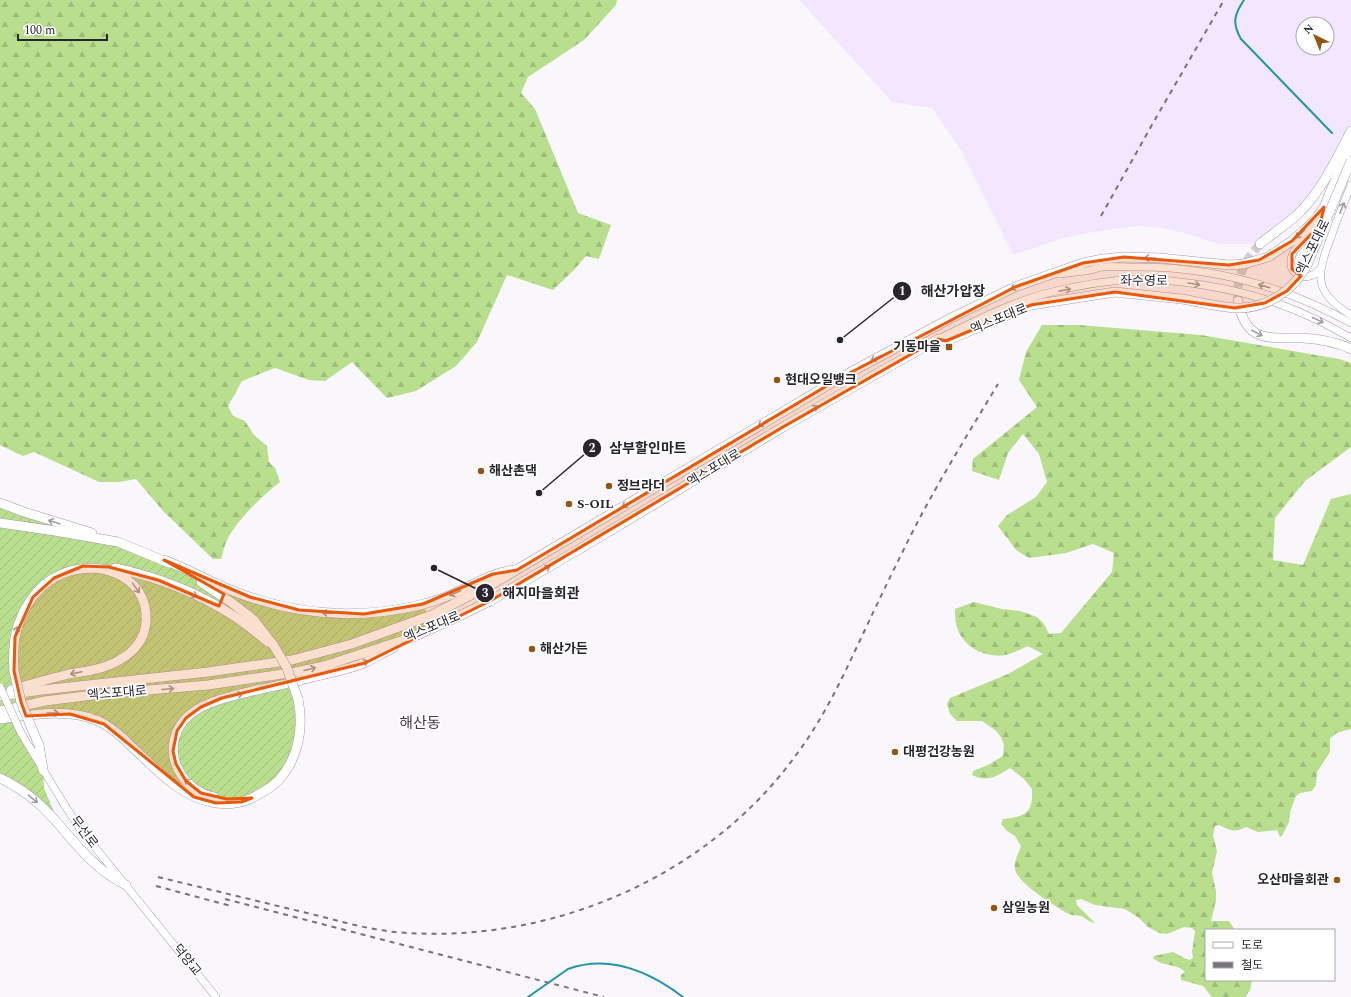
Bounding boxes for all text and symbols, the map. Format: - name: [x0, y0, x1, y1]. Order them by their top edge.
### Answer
- scale bar: [18, 16, 107, 42]
- north arrow: [1295, 16, 1335, 56]
- text: N: [1299, 20, 1318, 38]
- text: 100 m: [24, 21, 55, 40]
- one-way arrow: [1338, 203, 1346, 215]
- street label: 엑스포대로: [1291, 216, 1335, 278]
- one-way arrow: [1294, 230, 1305, 239]
- one-way arrow: [1144, 254, 1157, 261]
- street label: 좌수영로: [1120, 271, 1168, 291]
- callout: 해산가압장: [892, 278, 993, 304]
- one-way arrow: [1187, 280, 1200, 288]
- text: 해산가압장: [921, 281, 985, 302]
- text: 1: [899, 282, 905, 301]
- one-way arrow: [1258, 282, 1271, 289]
- one-way arrow: [1011, 283, 1023, 291]
- one-way arrow: [1058, 286, 1071, 294]
- street label: 엑스포대로: [968, 299, 1031, 339]
- one-way arrow: [1311, 317, 1323, 324]
- one-way arrow: [1251, 329, 1263, 337]
- place label: 기동마을: [893, 337, 941, 357]
- marker: 기동마을: [944, 342, 954, 352]
- one-way arrow: [870, 355, 882, 363]
- place label: 현대오일뱅크: [785, 370, 857, 390]
- marker: 현대오일뱅크: [772, 375, 782, 385]
- one-way arrow: [807, 405, 819, 413]
- one-way arrow: [757, 420, 769, 428]
- callout: 삼부할인마트: [582, 435, 695, 461]
- text: 삼부할인마트: [609, 438, 687, 459]
- text: 2: [589, 439, 596, 458]
- street label: 엑스포대로: [683, 444, 745, 492]
- place label: 해산촌댁: [489, 461, 537, 481]
- marker: 해산촌댁: [476, 466, 486, 476]
- place label: 정브라더: [617, 476, 665, 496]
- marker: 정브라더: [604, 481, 614, 491]
- place label: S-OIL: [577, 494, 613, 514]
- marker: S-OIL: [564, 499, 574, 509]
- one-way arrow: [621, 501, 633, 509]
- one-way arrow: [48, 518, 61, 525]
- one-way arrow: [539, 565, 551, 573]
- callout: 해지마을회관: [475, 580, 588, 606]
- one-way arrow: [132, 583, 140, 594]
- text: 해지마을회관: [502, 583, 580, 604]
- text: 3: [482, 584, 489, 603]
- one-way arrow: [449, 589, 461, 597]
- one-way arrow: [186, 591, 198, 598]
- street label: 엑스포대로: [401, 606, 463, 648]
- one-way arrow: [322, 609, 335, 617]
- one-way arrow: [13, 626, 21, 639]
- place label: 해산가든: [540, 639, 588, 659]
- marker: 해산가든: [527, 644, 537, 654]
- one-way arrow: [357, 658, 369, 666]
- one-way arrow: [303, 665, 316, 672]
- one-way arrow: [70, 669, 83, 677]
- street label: 엑스포대로: [86, 680, 148, 706]
- one-way arrow: [161, 685, 174, 692]
- one-way arrow: [230, 691, 243, 698]
- one-way arrow: [46, 709, 59, 717]
- district label: 해산동: [399, 712, 441, 735]
- place label: 대평건강농원: [903, 742, 975, 762]
- marker: 대평건강농원: [890, 747, 900, 757]
- one-way arrow: [184, 778, 194, 788]
- one-way arrow: [27, 794, 38, 803]
- street label: 무선로: [65, 812, 103, 852]
- place label: 오산마을회관: [1257, 870, 1329, 890]
- marker: 오산마을회관: [1332, 875, 1342, 885]
- place label: 삼일농원: [1002, 898, 1050, 918]
- marker: 삼일농원: [989, 903, 999, 913]
- legend: [1205, 929, 1335, 981]
- text: 도로: [1241, 936, 1263, 955]
- street label: 덕양교: [168, 940, 206, 980]
- text: 철도: [1241, 956, 1263, 975]

